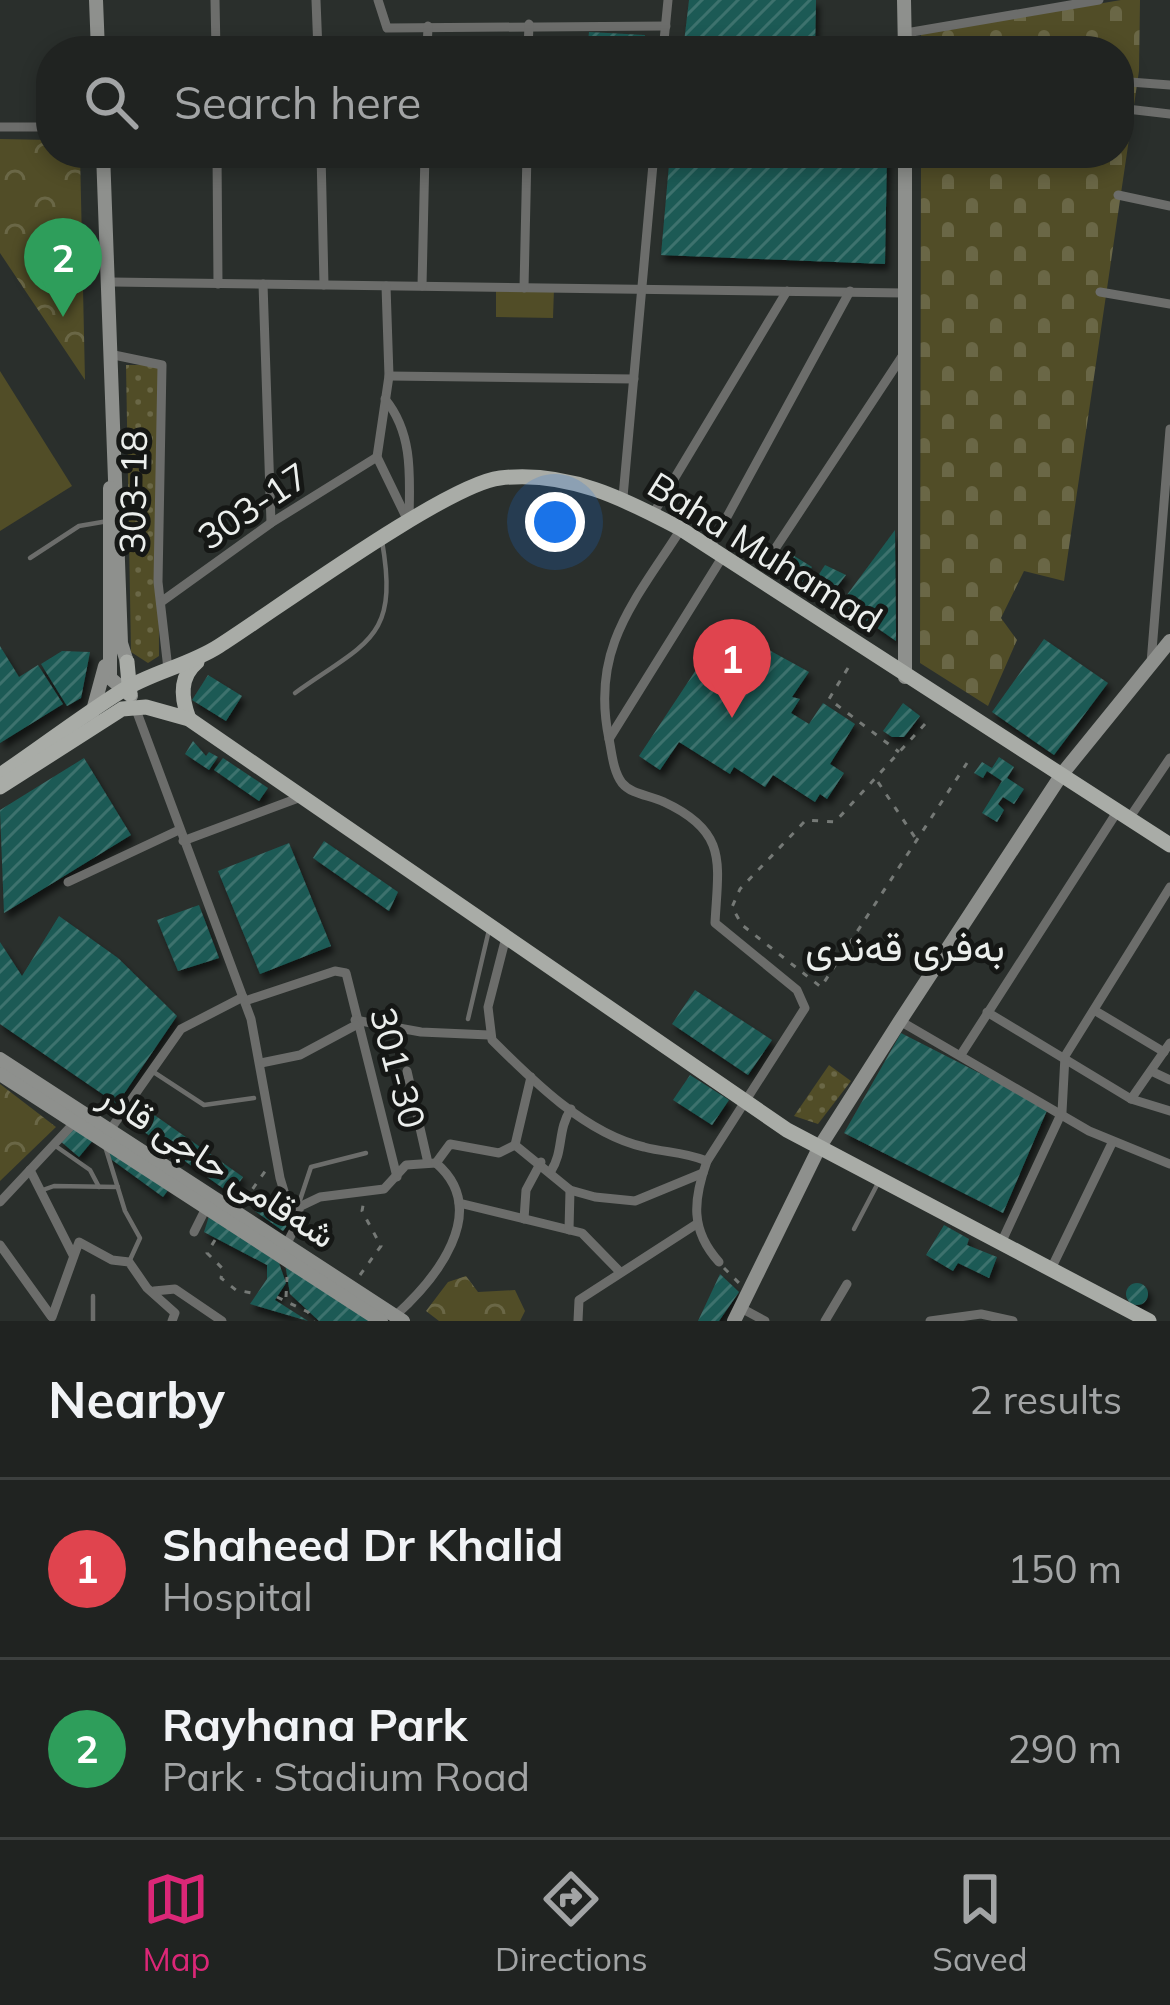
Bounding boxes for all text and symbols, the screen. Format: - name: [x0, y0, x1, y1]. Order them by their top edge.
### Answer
- search box: [36, 36, 1134, 168]
- icon: search: [78, 69, 144, 135]
- text: Search here: [174, 74, 421, 130]
- pin: 2: [24, 218, 102, 317]
- street label: 303-18: [109, 430, 156, 554]
- street label: 303-17: [189, 452, 316, 559]
- street label: Baha Muhamad: [640, 462, 891, 641]
- your location: [525, 492, 585, 552]
- pin: 1: [693, 619, 771, 718]
- district label: بەفری قەندی: [805, 922, 1005, 972]
- street label: 301-30: [361, 1002, 436, 1133]
- street label: شەقامی حاجی قادر: [91, 1071, 344, 1258]
- text: Nearby: [48, 1367, 225, 1431]
- text: 2 results: [969, 1375, 1122, 1424]
- text: Shaheed Dr Khalid: [162, 1516, 563, 1572]
- text: 1: [75, 1544, 99, 1593]
- text: 150 m: [1007, 1544, 1122, 1593]
- text: Hospital: [162, 1572, 313, 1621]
- text: Rayhana Park: [162, 1696, 467, 1752]
- text: 2: [75, 1724, 99, 1773]
- text: 290 m: [1007, 1724, 1122, 1773]
- text: Park · Stadium Road: [162, 1752, 530, 1801]
- tab: Map: [142, 1866, 210, 1979]
- tab: Directions: [495, 1866, 648, 1979]
- tab: Saved: [932, 1866, 1028, 1979]

